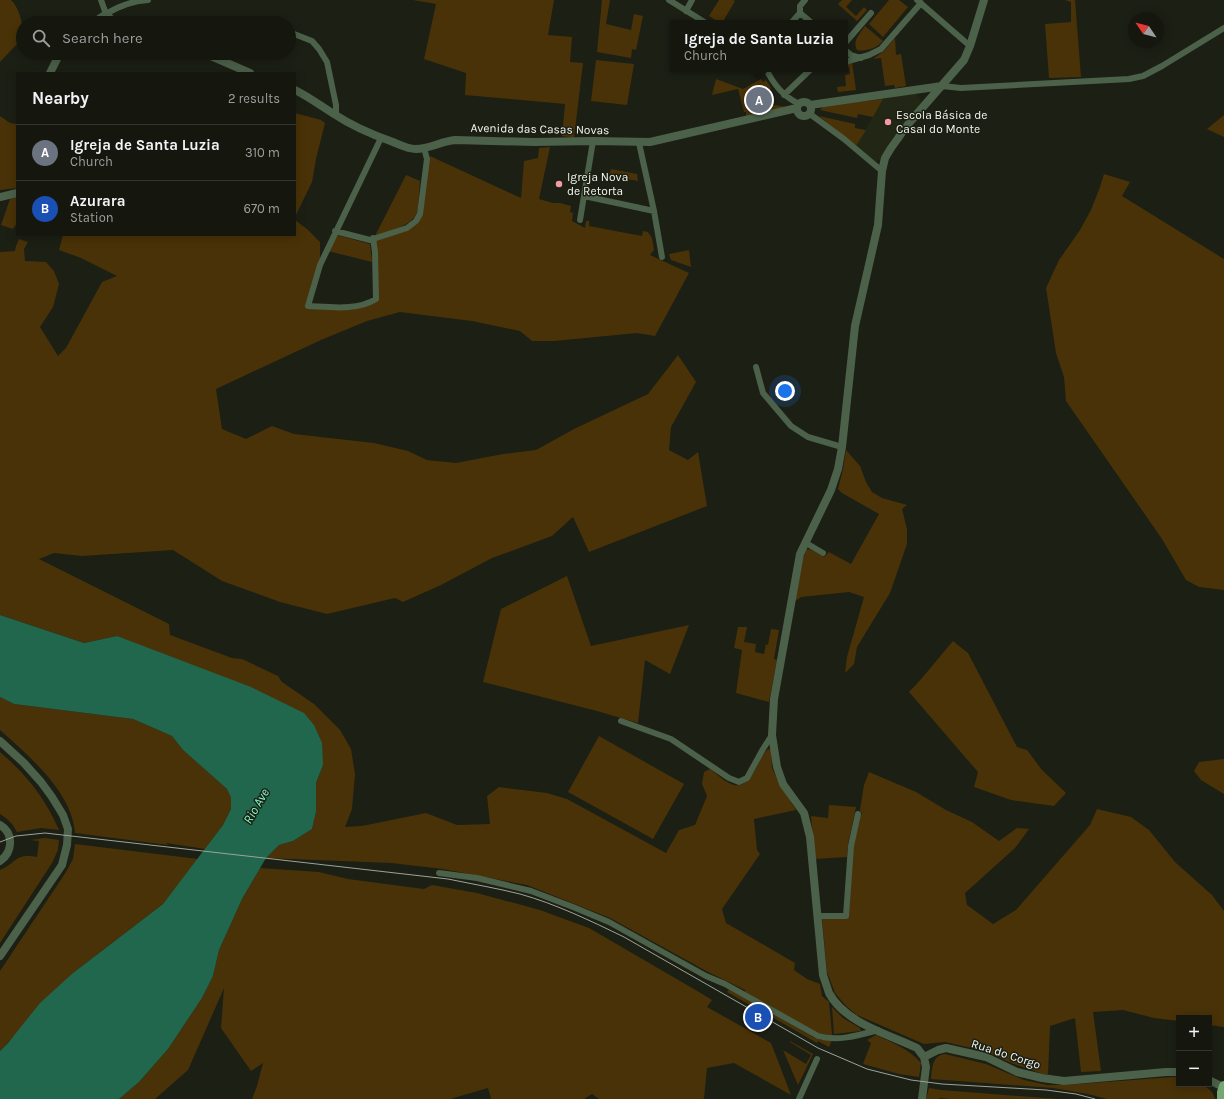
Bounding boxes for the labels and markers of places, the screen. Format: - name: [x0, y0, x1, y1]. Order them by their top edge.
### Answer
- pin: A: [746, 85, 772, 115]
- place label: Escola Básica de Casal do Monte: [896, 108, 987, 136]
- marker: Escola Básica de Casal do Monte: [883, 117, 893, 127]
- place label: Igreja Nova de Retorta: [567, 170, 628, 198]
- marker: Igreja Nova de Retorta: [554, 179, 564, 189]
- pin: B: [745, 1002, 771, 1032]

